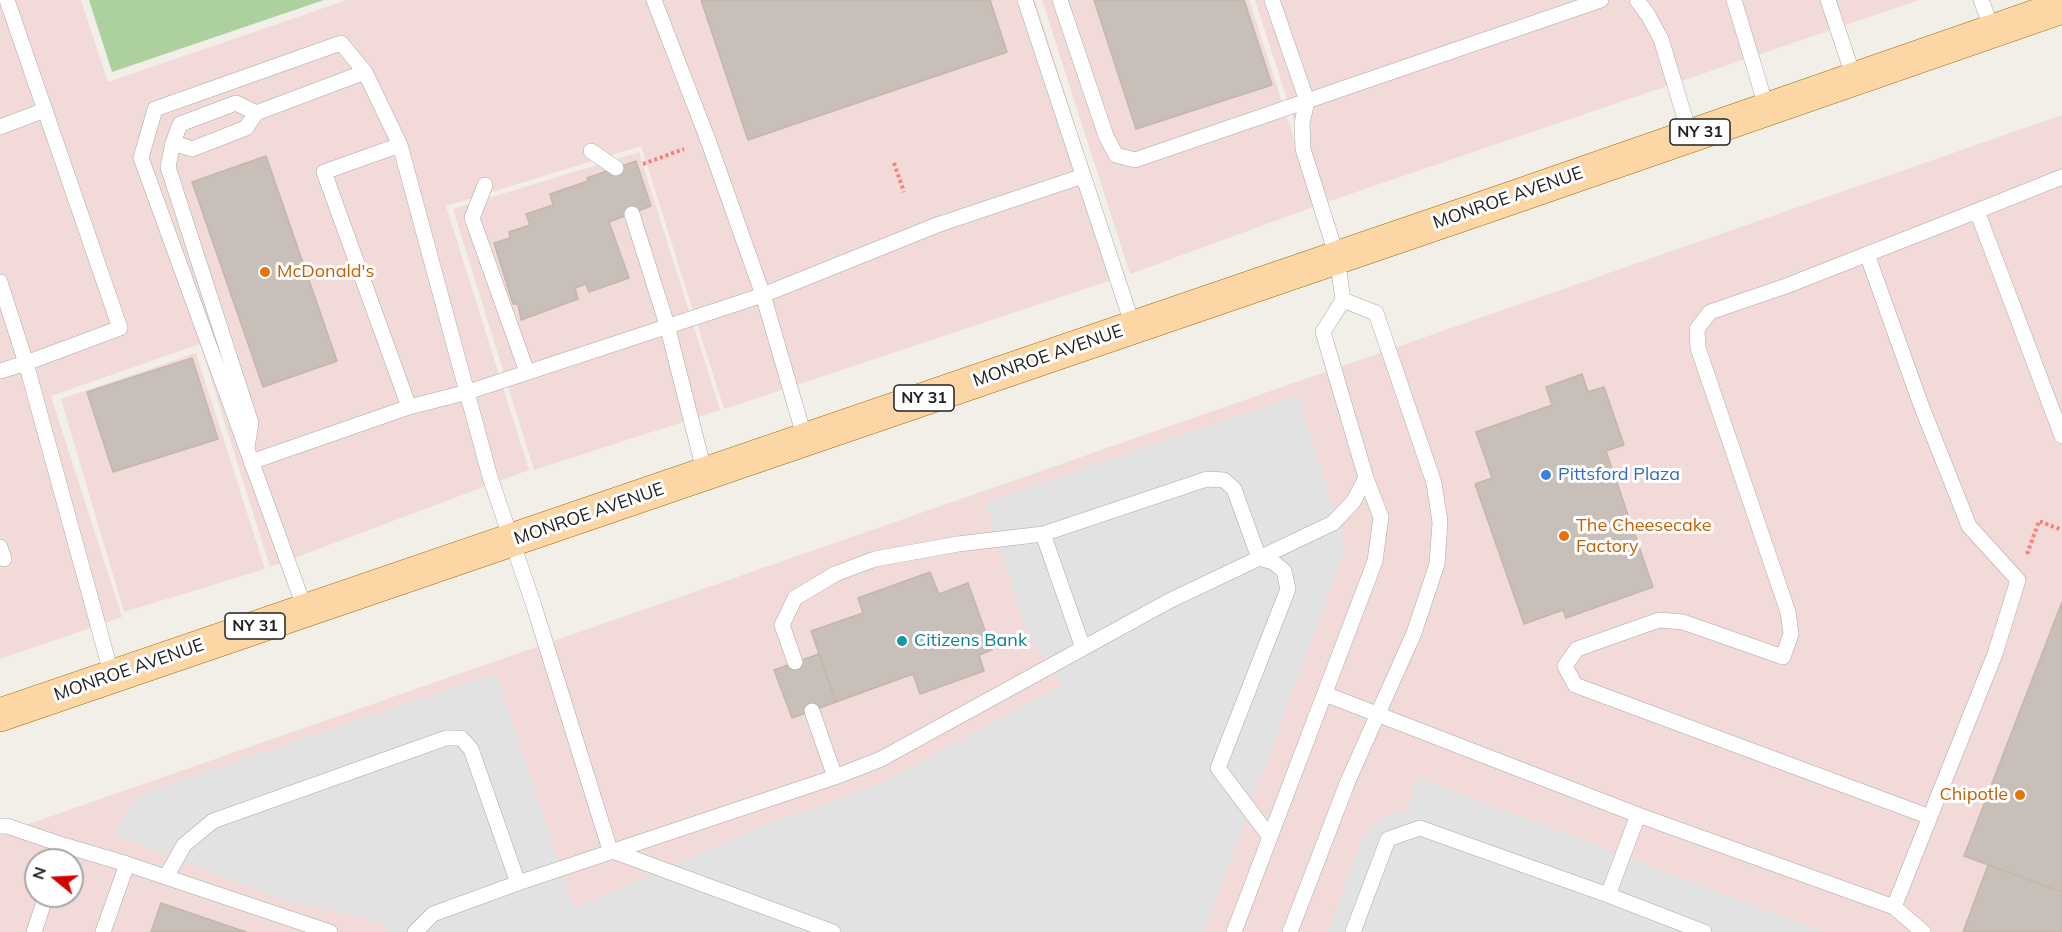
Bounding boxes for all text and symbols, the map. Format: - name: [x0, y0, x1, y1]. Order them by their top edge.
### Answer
- road number: NY 31: [1670, 119, 1730, 145]
- street label: MONROE AVENUE: [1430, 162, 1586, 234]
- place label: McDonald's: [277, 261, 374, 283]
- marker: McDonald's: [258, 265, 272, 279]
- street label: MONROE AVENUE: [970, 320, 1126, 392]
- road number: NY 31: [894, 385, 954, 411]
- place label: Pittsford Plaza: [1558, 464, 1680, 486]
- marker: Pittsford Plaza: [1539, 468, 1553, 482]
- street label: MONROE AVENUE: [511, 478, 667, 550]
- place label: The Cheesecake Factory: [1576, 515, 1712, 558]
- marker: The Cheesecake Factory: [1557, 529, 1571, 543]
- road number: NY 31: [225, 613, 285, 639]
- place label: Citizens Bank: [914, 630, 1027, 652]
- street label: MONROE AVENUE: [51, 634, 207, 706]
- marker: Citizens Bank: [895, 634, 909, 648]
- place label: Chipotle: [1939, 784, 2008, 806]
- marker: Chipotle: [2013, 788, 2027, 802]
- north arrow: [24, 848, 84, 908]
- text: N: [27, 864, 50, 882]

